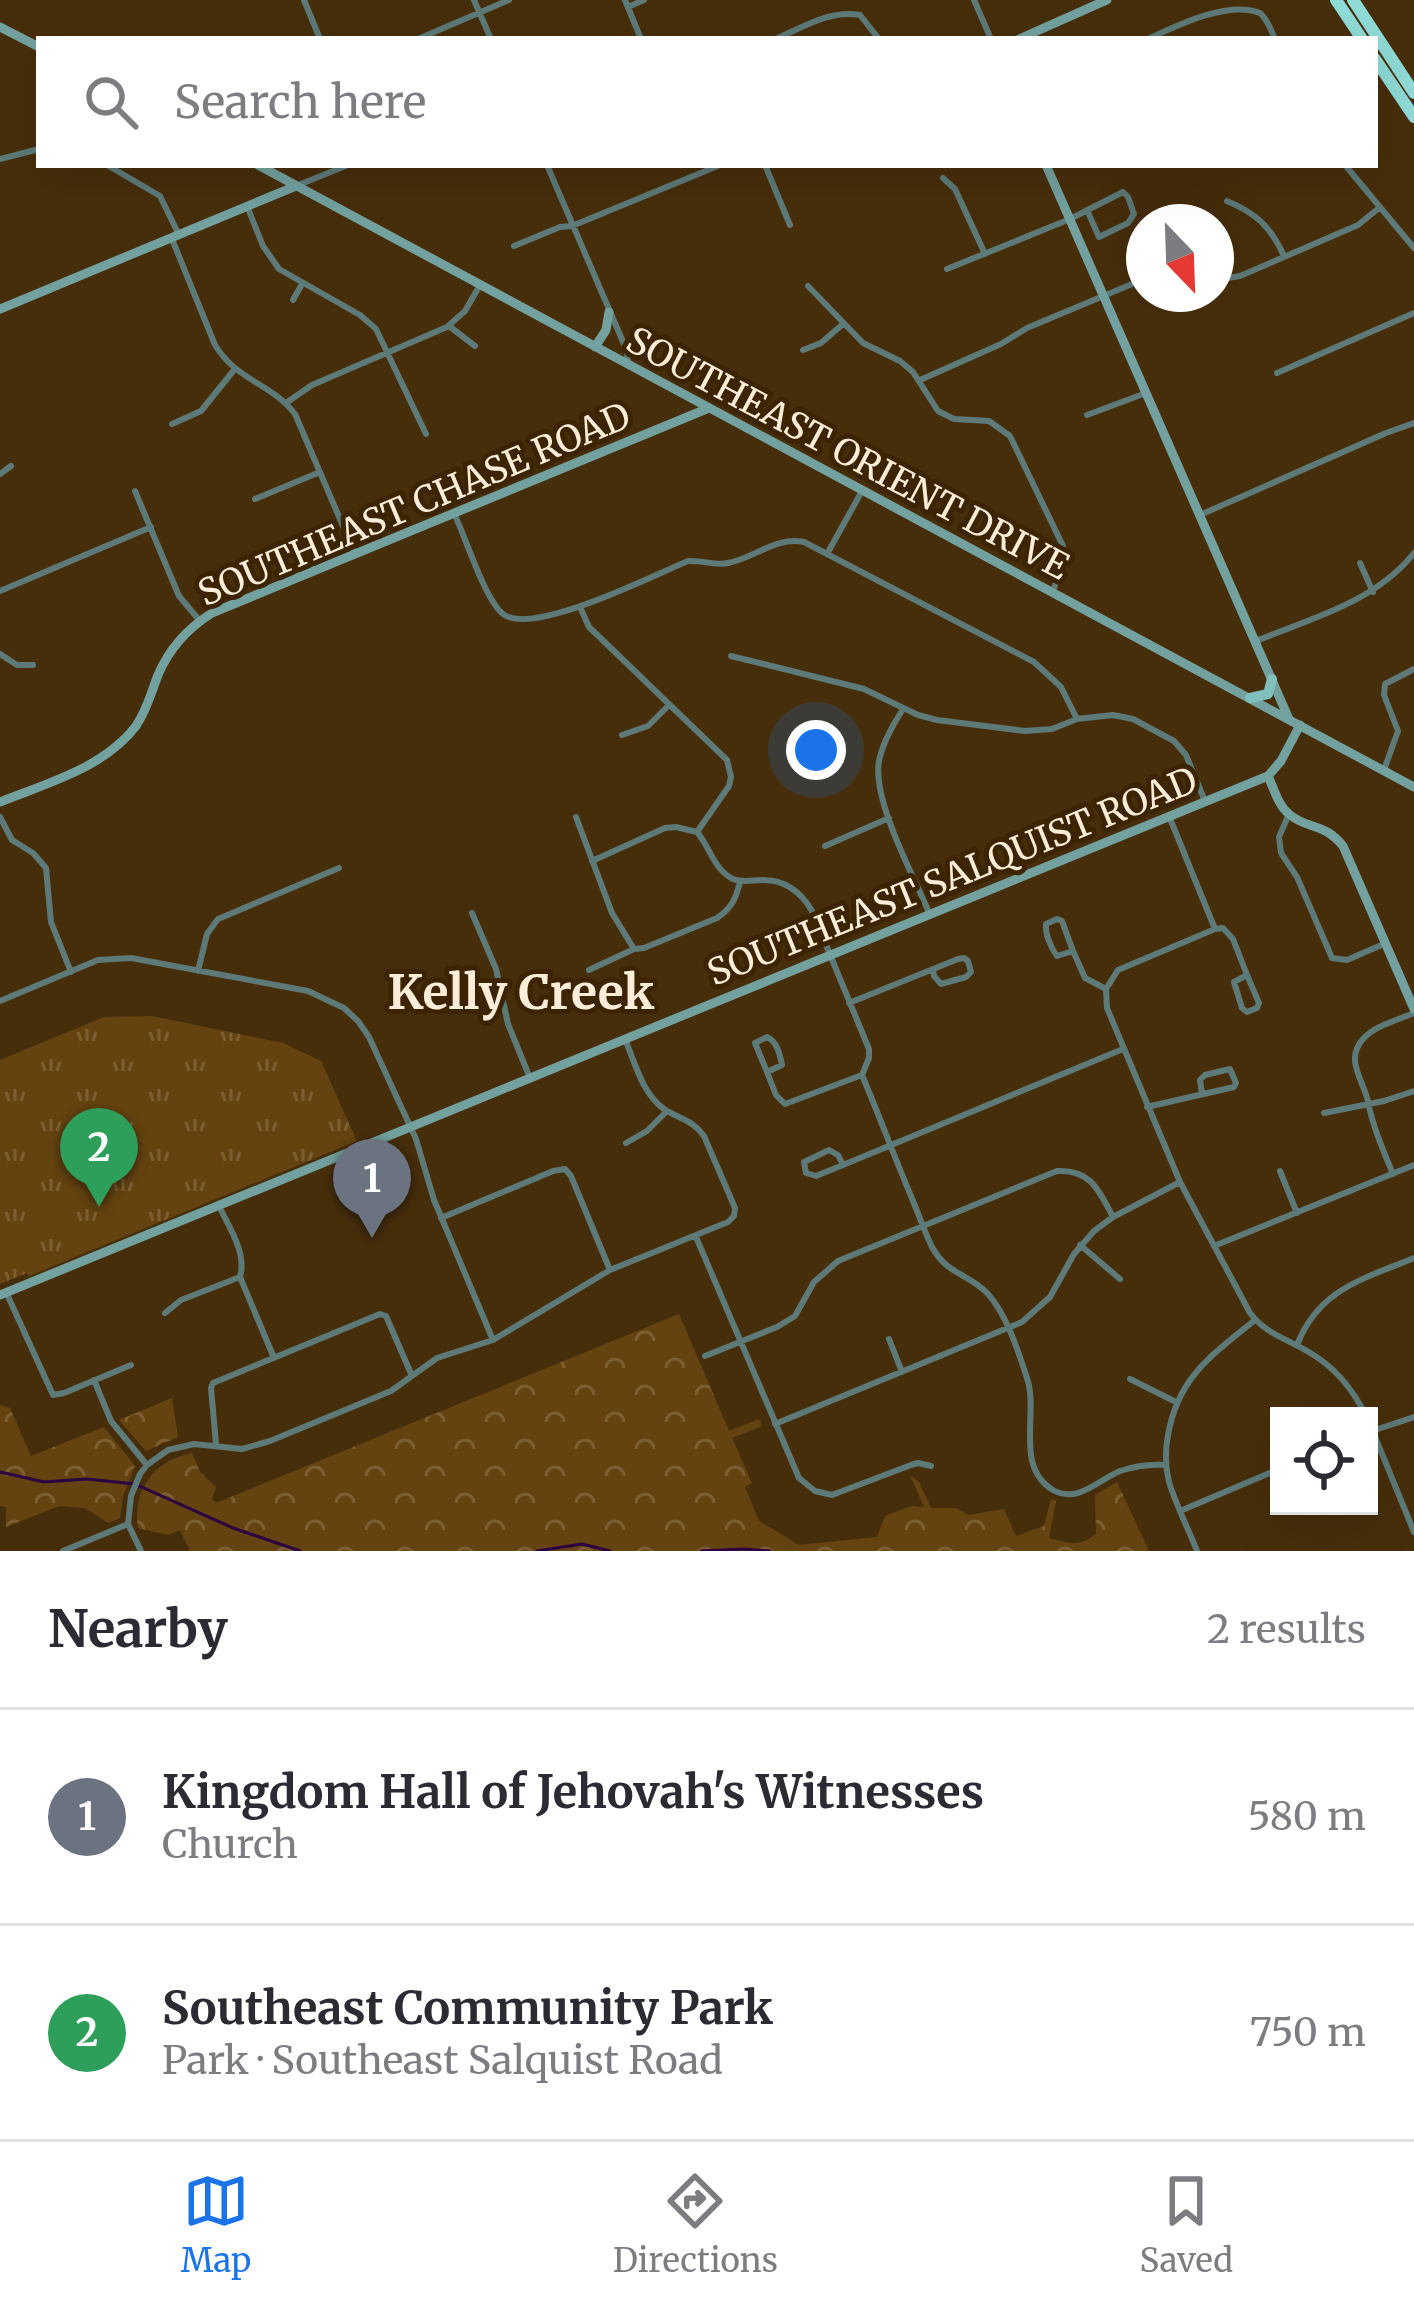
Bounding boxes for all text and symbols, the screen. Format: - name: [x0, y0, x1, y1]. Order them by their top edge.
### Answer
- search box: [36, 36, 1378, 168]
- icon: search: [78, 69, 144, 135]
- text: Search here: [174, 74, 426, 130]
- north arrow: [1126, 204, 1234, 312]
- street label: SOUTHEAST ORIENT DRIVE: [619, 317, 1077, 589]
- street label: SOUTHEAST CHASE ROAD: [191, 393, 637, 616]
- your location: [786, 720, 846, 780]
- street label: SOUTHEAST SALQUIST ROAD: [701, 757, 1203, 995]
- district label: Kelly Creek: [388, 962, 655, 1022]
- pin: 2: [60, 1108, 138, 1207]
- pin: 1: [333, 1139, 411, 1238]
- map controls: [1270, 1407, 1378, 1515]
- button: locate: [1270, 1407, 1378, 1515]
- text: Nearby: [48, 1597, 228, 1661]
- text: 2 results: [1207, 1605, 1366, 1654]
- text: Kingdom Hall of Jehovah's Witnesses: [162, 1764, 984, 1820]
- text: 1: [78, 1792, 96, 1841]
- text: 580 m: [1248, 1792, 1366, 1841]
- text: Church: [162, 1820, 298, 1869]
- text: Southeast Community Park: [162, 1980, 773, 2036]
- text: 2: [76, 2008, 98, 2057]
- text: 750 m: [1250, 2008, 1366, 2057]
- text: Park · Southeast Salquist Road: [162, 2036, 723, 2085]
- tab: Map: [181, 2168, 251, 2281]
- tab: Directions: [613, 2168, 778, 2281]
- tab: Saved: [1140, 2168, 1233, 2281]

